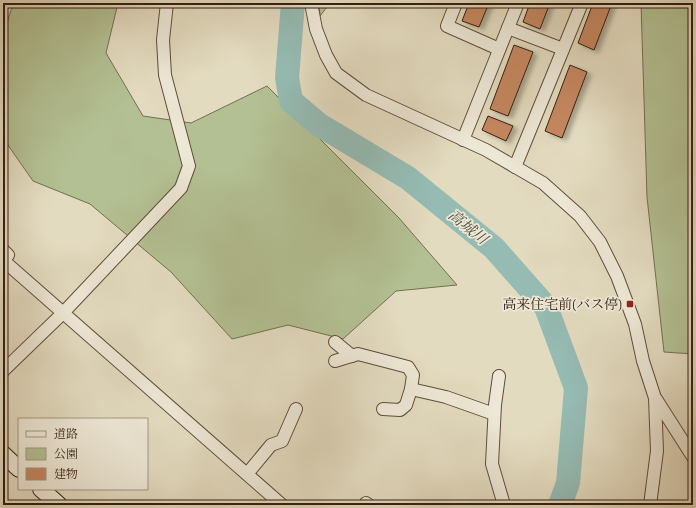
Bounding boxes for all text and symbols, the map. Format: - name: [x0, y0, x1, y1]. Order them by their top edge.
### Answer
- water label: 高城川: [444, 205, 493, 250]
- place label: 高来住宅前(バス停): [502, 295, 622, 314]
- marker: 高来住宅前(バス停): [625, 299, 635, 309]
- legend: [18, 418, 148, 490]
- text: 道路: [54, 426, 78, 442]
- text: 公園: [54, 446, 78, 462]
- text: 建物: [54, 466, 78, 482]

